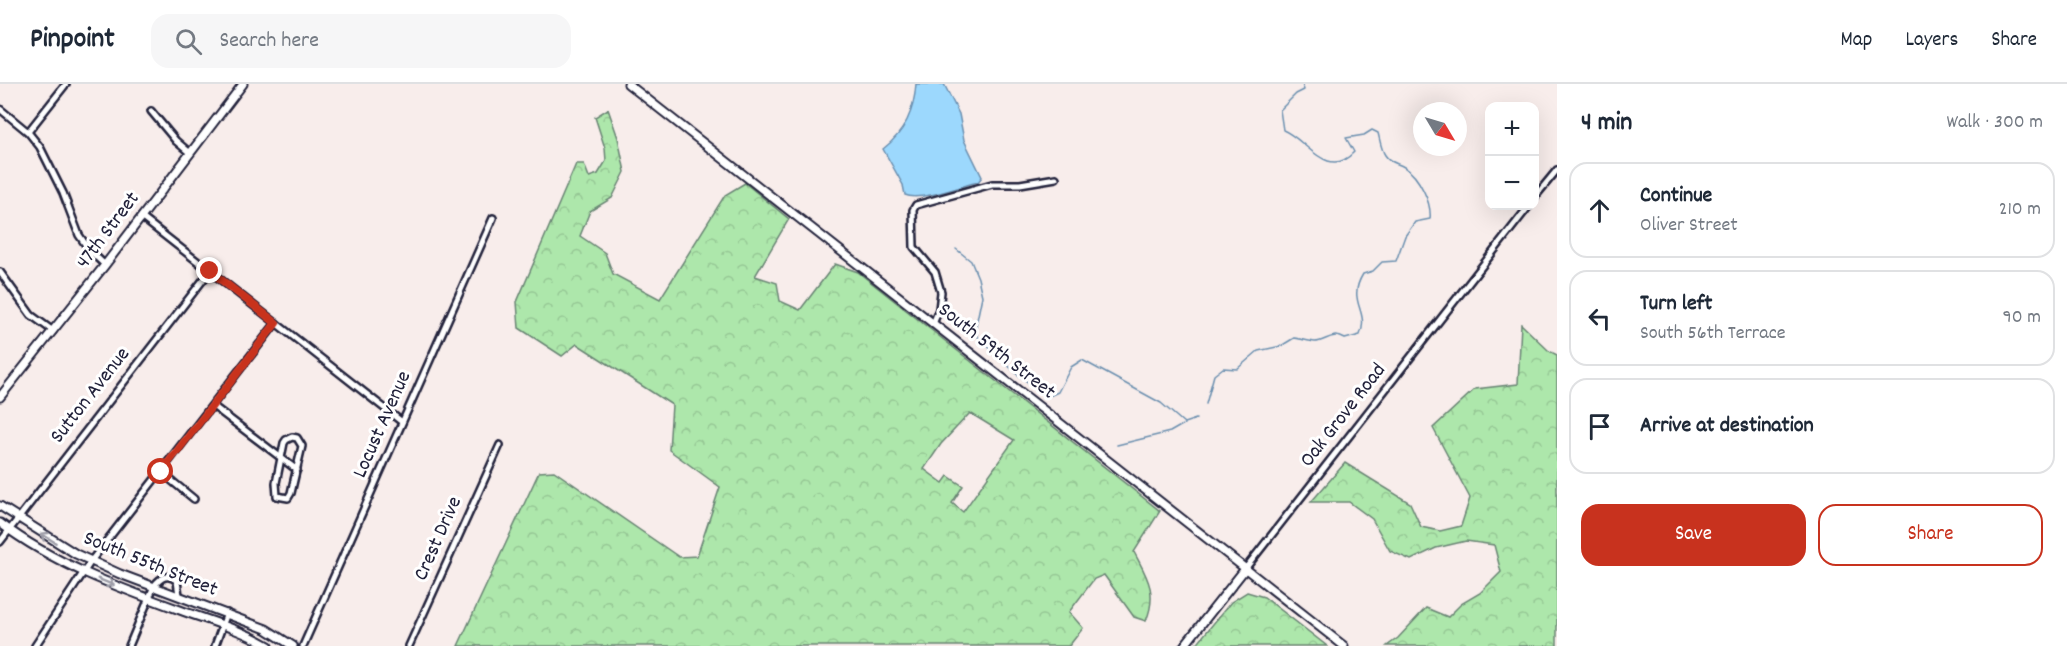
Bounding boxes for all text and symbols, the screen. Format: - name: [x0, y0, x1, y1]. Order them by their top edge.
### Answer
- search box: [151, 14, 571, 68]
- text: Pinpoint: [30, 21, 115, 61]
- icon: search: [172, 25, 205, 58]
- text: Search here: [220, 26, 319, 57]
- text: Map: [1841, 26, 1872, 56]
- text: Layers: [1905, 26, 1958, 56]
- text: Share: [1991, 26, 2037, 56]
- north arrow: [1413, 102, 1467, 156]
- map controls: [1485, 102, 1539, 210]
- button: +: [1485, 102, 1539, 156]
- text: 4 min: [1581, 105, 1632, 142]
- text: Walk · 300 m: [1946, 109, 2043, 137]
- button: −: [1485, 156, 1539, 210]
- text: Continue: [1640, 181, 1712, 212]
- street label: 47th Street: [70, 186, 148, 276]
- icon: ahead: [1583, 194, 1616, 227]
- text: 210 m: [1999, 196, 2041, 224]
- text: Oliver Street: [1640, 212, 1738, 240]
- route end: [196, 257, 222, 283]
- text: Turn left: [1640, 289, 1712, 320]
- street label: South 59th Street: [931, 296, 1062, 408]
- icon: left: [1583, 302, 1616, 335]
- text: 90 m: [2003, 304, 2041, 332]
- text: South 56th Terrace: [1640, 320, 1786, 348]
- street label: Sutton Avenue: [44, 341, 138, 451]
- street label: Oak Grove Road: [1294, 357, 1394, 475]
- street label: Locust Avenue: [346, 367, 420, 483]
- icon: arrive: [1583, 410, 1616, 443]
- text: Arrive at destination: [1640, 411, 1814, 442]
- route start: [147, 458, 173, 484]
- street label: Crest Drive: [407, 492, 471, 586]
- button: Save: [1581, 504, 1806, 566]
- button: Share: [1818, 504, 2043, 566]
- street label: South 55th Street: [78, 524, 222, 606]
- one-way arrow: [40, 531, 57, 543]
- one-way arrow: [96, 577, 114, 588]

